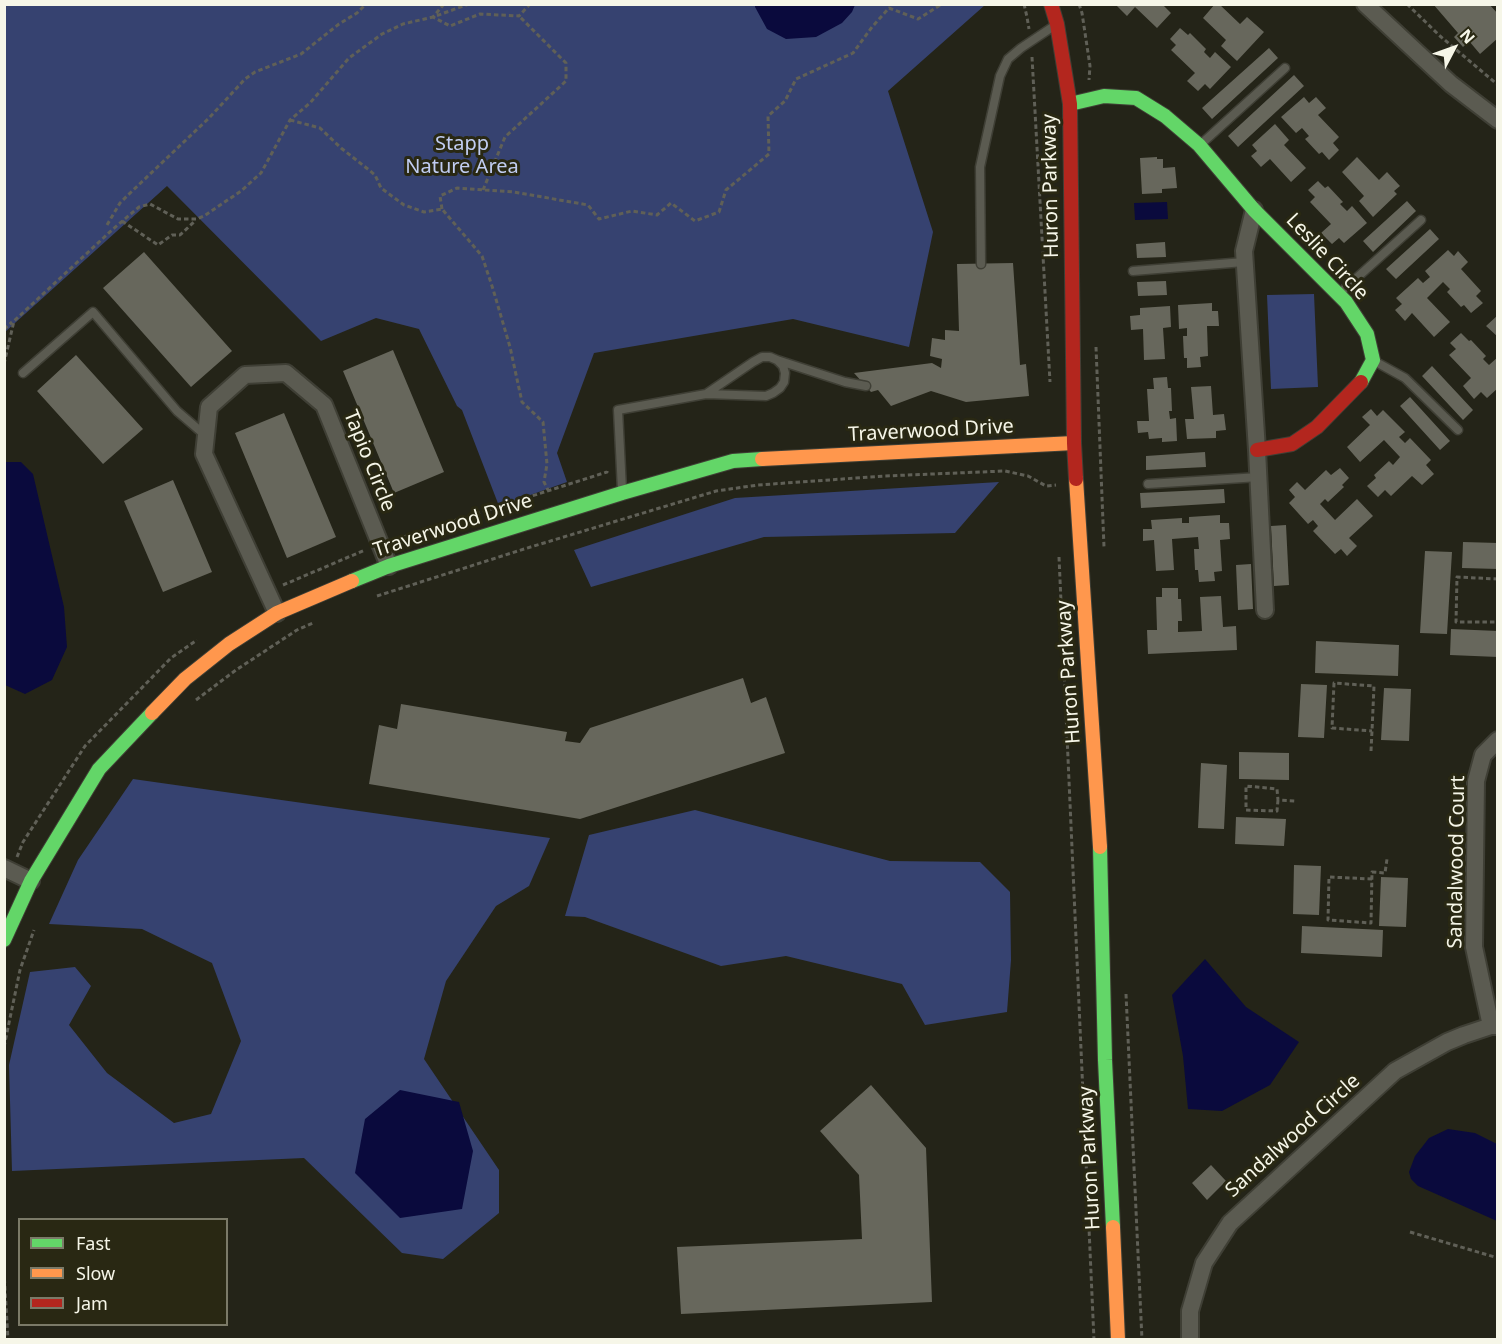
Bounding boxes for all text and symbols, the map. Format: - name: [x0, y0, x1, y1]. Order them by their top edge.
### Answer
- north arrow: [1424, 18, 1484, 78]
- text: N: [1455, 24, 1480, 48]
- street label: Huron Parkway: [1038, 114, 1064, 258]
- park label: Stapp Nature Area: [405, 132, 519, 179]
- street label: Leslie Circle: [1281, 209, 1373, 305]
- street label: Tapio Circle: [338, 407, 400, 515]
- street label: Traverwood Drive: [848, 415, 1014, 447]
- street label: Traverwood Drive: [370, 489, 536, 563]
- street label: Huron Parkway: [1052, 599, 1086, 745]
- street label: Sandalwood Court: [1443, 775, 1471, 949]
- street label: Sandalwood Circle: [1221, 1069, 1365, 1203]
- street label: Huron Parkway: [1074, 1085, 1106, 1231]
- legend: [18, 1218, 228, 1326]
- text: Fast: [76, 1231, 111, 1255]
- text: Slow: [76, 1261, 115, 1285]
- text: Jam: [76, 1291, 108, 1315]

